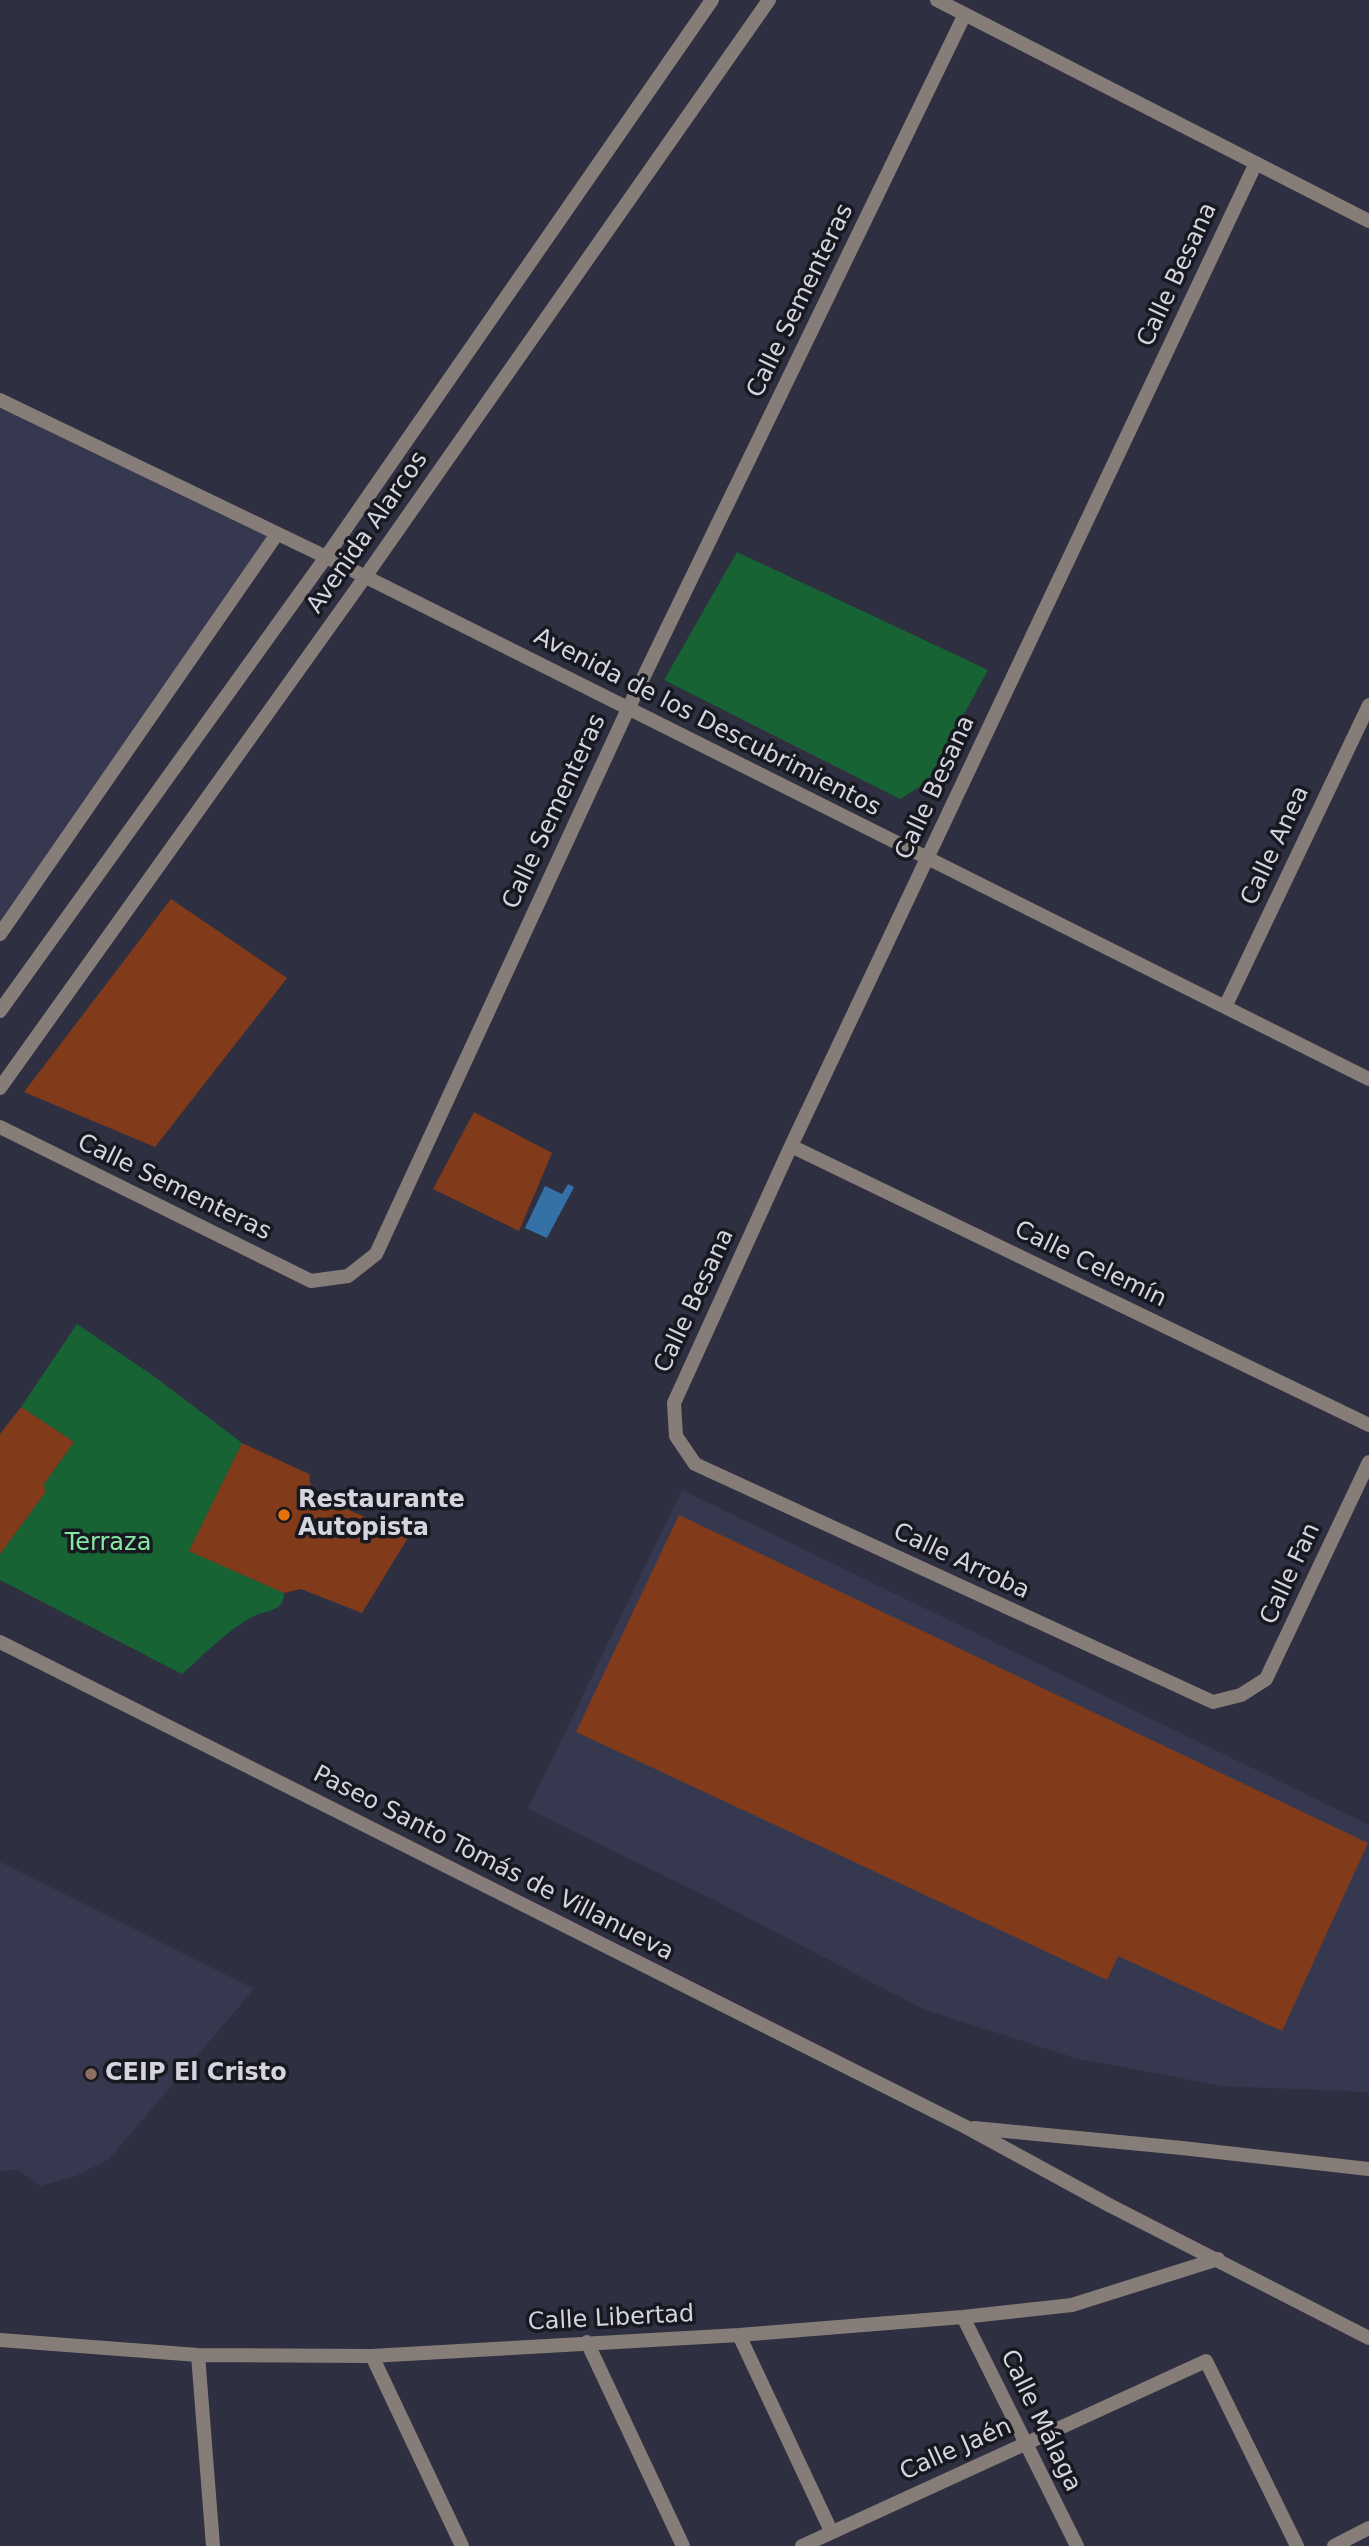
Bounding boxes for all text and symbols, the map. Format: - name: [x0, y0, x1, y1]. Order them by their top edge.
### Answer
- street label: Calle Besana: [1132, 198, 1224, 352]
- street label: Calle Sementeras: [742, 200, 860, 402]
- street label: Avenida Alarcos: [301, 447, 435, 619]
- street label: Avenida de los Descubrimientos: [529, 623, 885, 823]
- street label: Calle Sementeras: [497, 710, 613, 914]
- street label: Calle Besana: [890, 711, 982, 865]
- street label: Calle Anea: [1236, 782, 1316, 910]
- street label: Calle Sementeras: [73, 1129, 275, 1247]
- street label: Calle Celemín: [1009, 1216, 1171, 1314]
- street label: Calle Besana: [649, 1224, 741, 1378]
- place label: Restaurante Autopista: [298, 1487, 465, 1543]
- marker: Restaurante Autopista: [276, 1507, 292, 1523]
- street label: Calle Arroba: [888, 1518, 1034, 1606]
- street label: Calle Fan: [1255, 1519, 1327, 1629]
- park label: Terraza: [65, 1530, 151, 1558]
- street label: Paseo Santo Tomás de Villanueva: [308, 1760, 678, 1968]
- place label: CEIP El Cristo: [105, 2060, 287, 2088]
- marker: CEIP El Cristo: [83, 2066, 99, 2082]
- street label: Calle Libertad: [527, 2300, 695, 2338]
- street label: Calle Málaga: [993, 2346, 1087, 2496]
- street label: Calle Jaén: [896, 2413, 1016, 2487]

